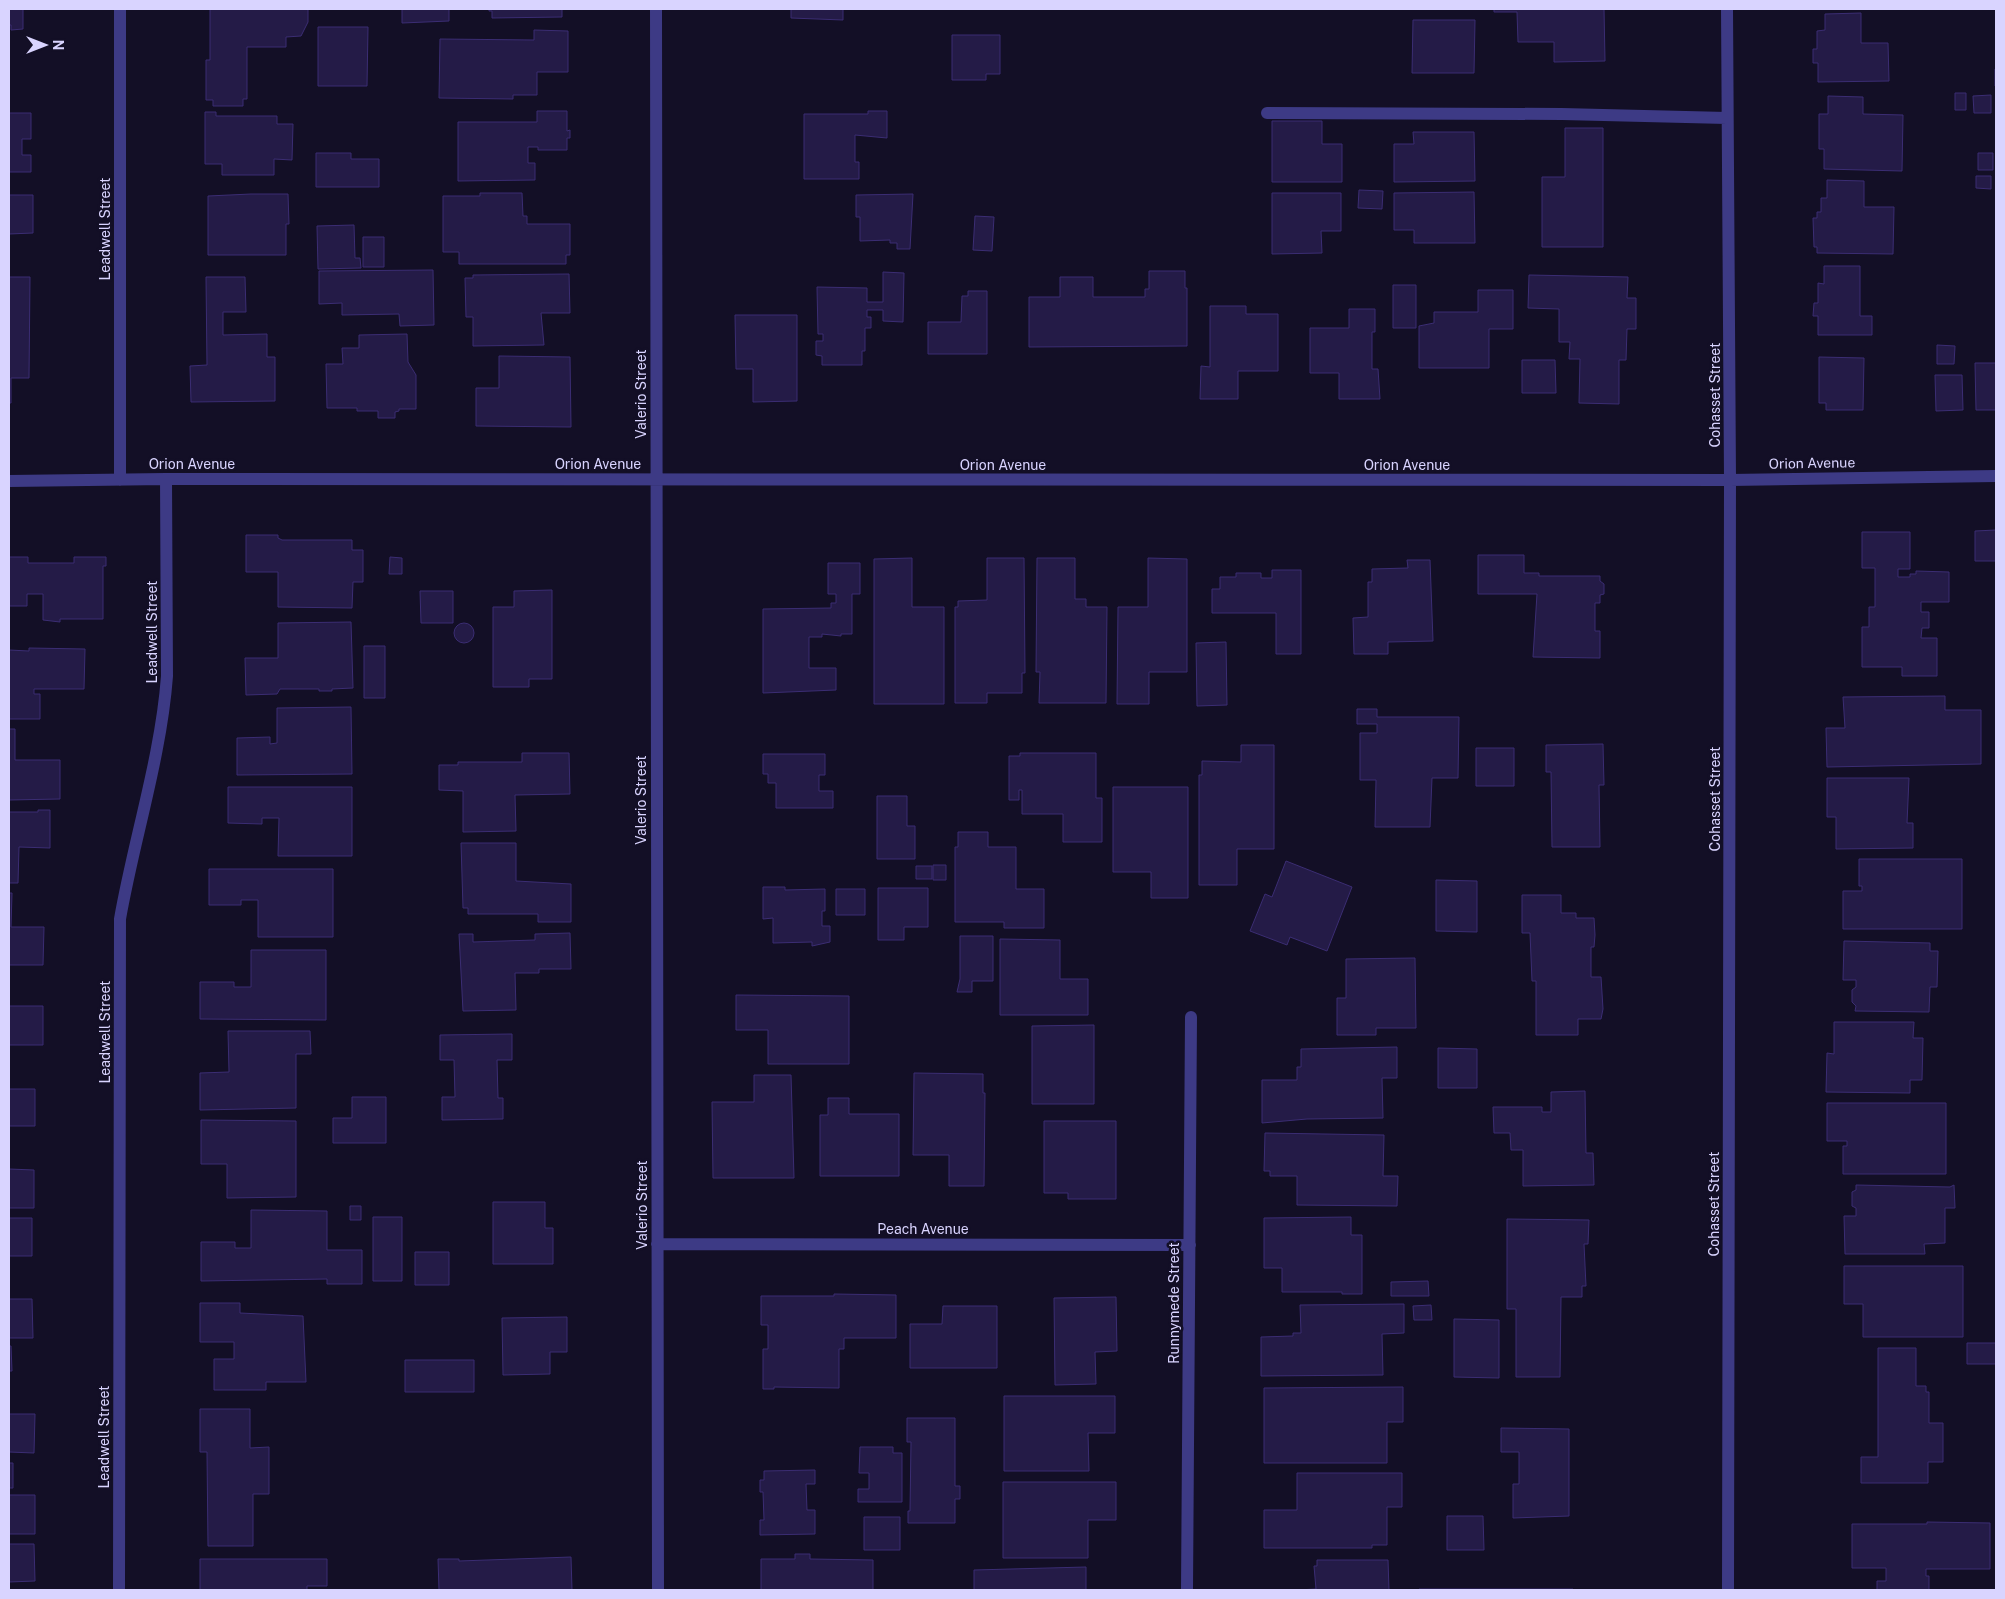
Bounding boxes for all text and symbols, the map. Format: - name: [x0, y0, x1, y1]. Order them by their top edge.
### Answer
- north arrow: [20, 20, 70, 70]
- text: N: [50, 40, 66, 50]
- street label: Leadwell Street: [97, 177, 113, 281]
- street label: Cohasset Street: [1707, 343, 1723, 447]
- street label: Valerio Street: [633, 349, 649, 439]
- street label: Orion Avenue: [1769, 454, 1855, 472]
- street label: Orion Avenue: [149, 456, 235, 472]
- street label: Orion Avenue: [555, 456, 641, 472]
- street label: Orion Avenue: [960, 457, 1046, 473]
- street label: Orion Avenue: [1364, 457, 1450, 473]
- street label: Leadwell Street: [144, 580, 160, 684]
- street label: Cohasset Street: [1707, 747, 1723, 851]
- street label: Valerio Street: [633, 755, 649, 845]
- street label: Leadwell Street: [97, 980, 113, 1084]
- street label: Cohasset Street: [1706, 1152, 1722, 1256]
- street label: Valerio Street: [634, 1160, 650, 1250]
- street label: Peach Avenue: [877, 1221, 969, 1237]
- street label: Runnymede Street: [1166, 1242, 1182, 1364]
- street label: Leadwell Street: [96, 1385, 112, 1489]

